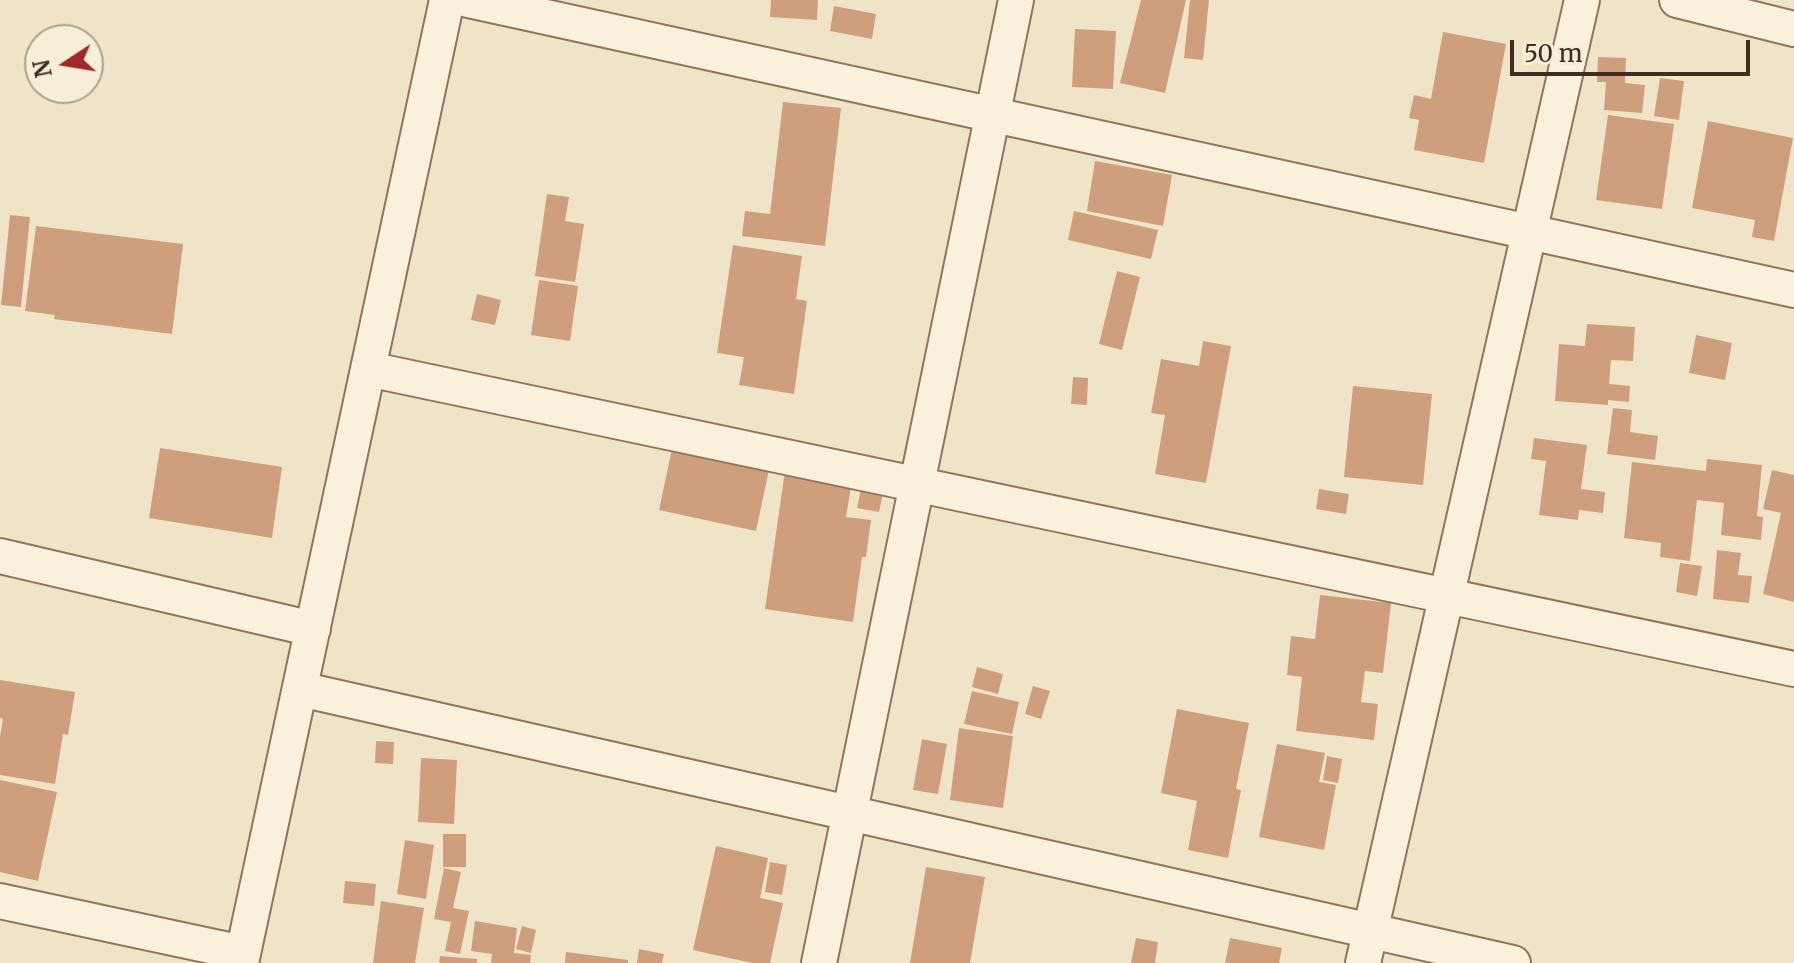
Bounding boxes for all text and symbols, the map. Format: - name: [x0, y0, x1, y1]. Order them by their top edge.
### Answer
- north arrow: [24, 24, 104, 104]
- scale bar: [1514, 24, 1754, 74]
- text: 50 m: [1524, 38, 1583, 69]
- text: N: [27, 57, 58, 80]

